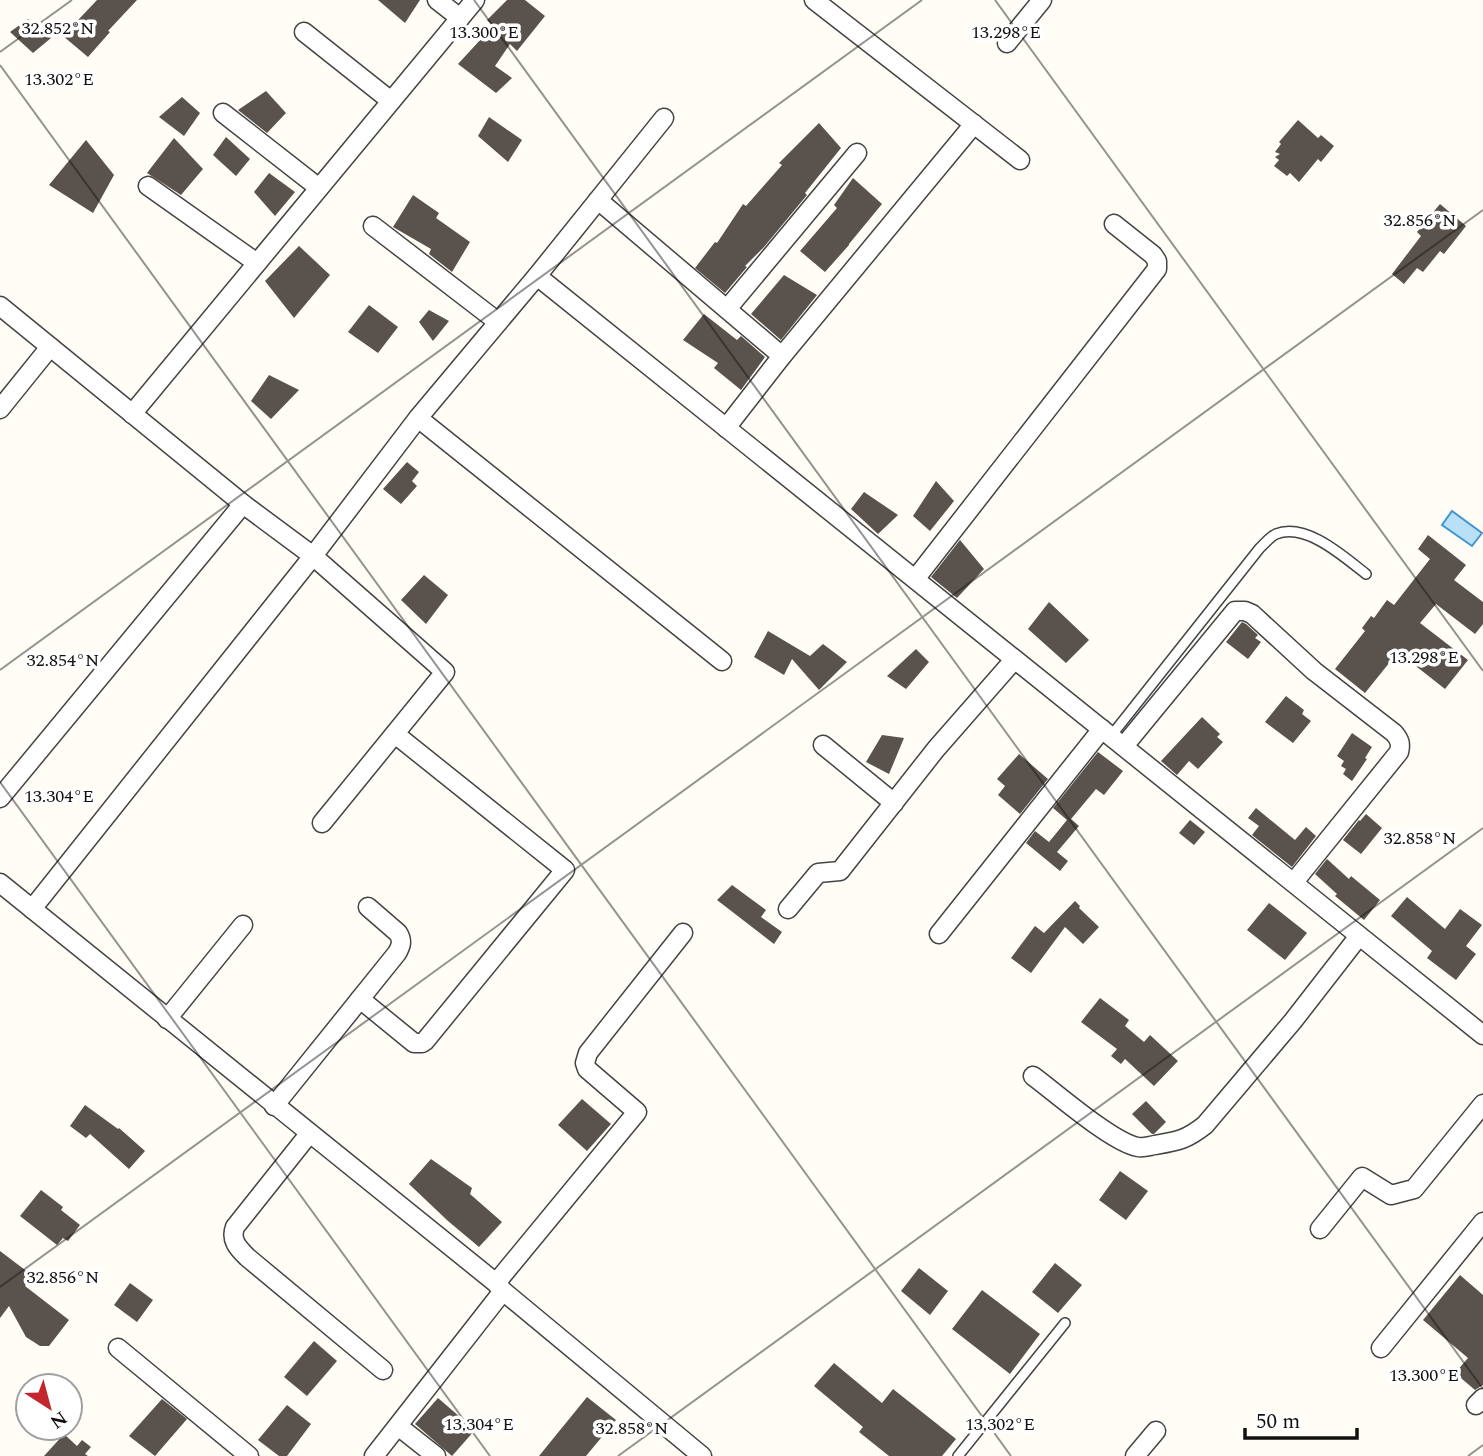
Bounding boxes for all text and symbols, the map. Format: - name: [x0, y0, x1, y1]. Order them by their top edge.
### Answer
- text: 32.852°N: [22, 15, 94, 42]
- text: 13.300°E: [449, 19, 519, 46]
- text: 13.298°E: [971, 19, 1041, 46]
- text: 13.302°E: [24, 66, 94, 93]
- text: 32.856°N: [1384, 207, 1456, 234]
- text: 13.298°E: [1389, 644, 1459, 671]
- text: 32.854°N: [27, 647, 99, 674]
- text: 13.304°E: [24, 783, 94, 810]
- text: 32.858°N: [1384, 825, 1456, 852]
- text: 32.856°N: [27, 1264, 99, 1291]
- text: 13.300°E: [1389, 1362, 1459, 1389]
- north arrow: [14, 1372, 84, 1442]
- scale bar: [1245, 1396, 1357, 1440]
- text: N: [43, 1403, 73, 1436]
- text: 50 m: [1256, 1406, 1300, 1438]
- text: 13.304°E: [444, 1411, 514, 1438]
- text: 13.302°E: [965, 1411, 1035, 1438]
- text: 32.858°N: [596, 1415, 668, 1442]

